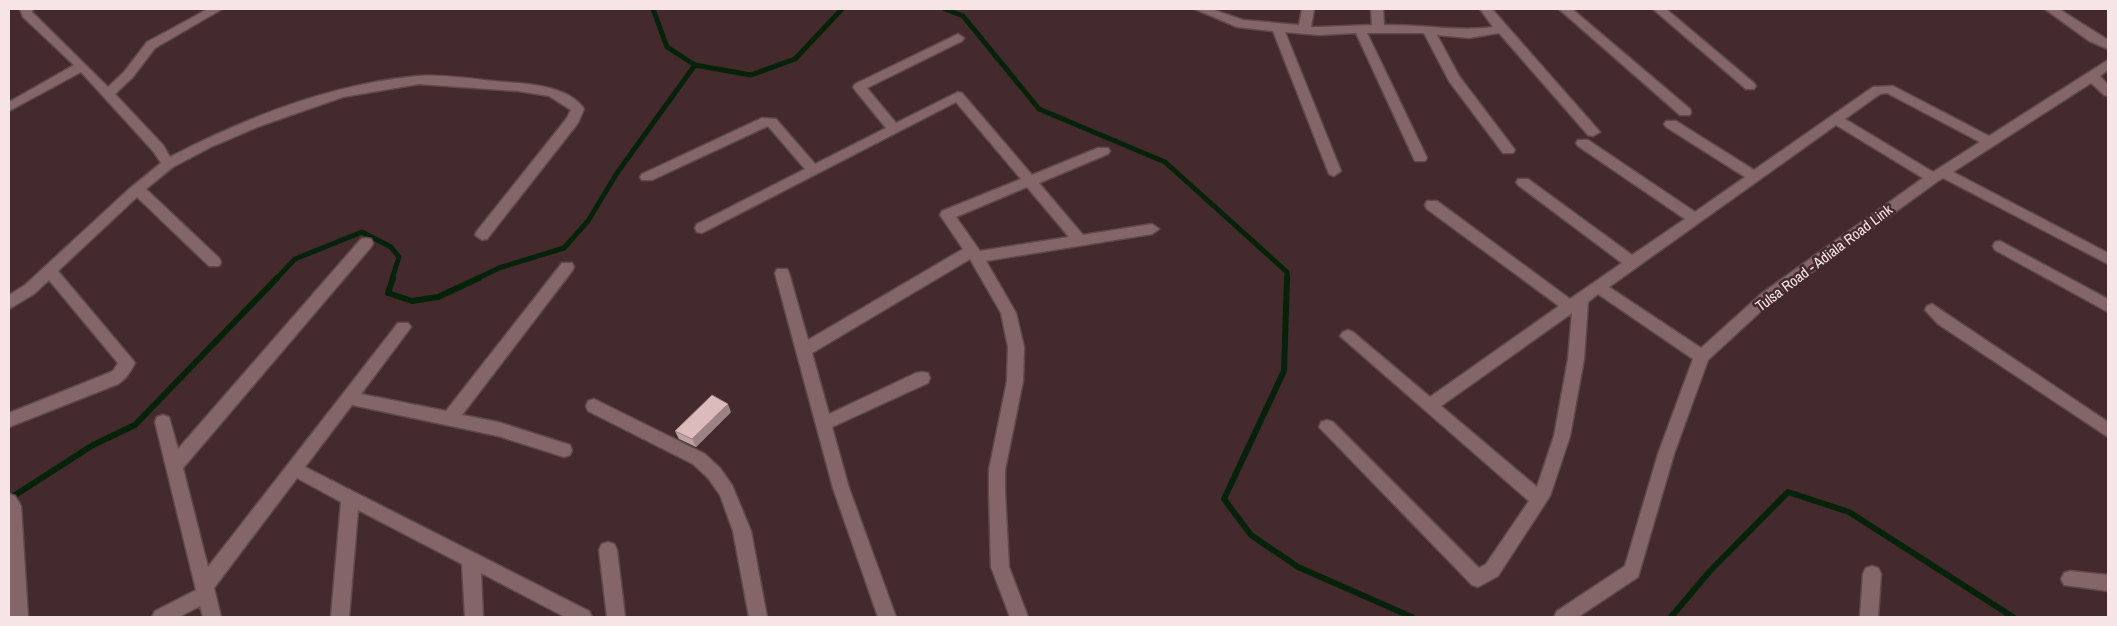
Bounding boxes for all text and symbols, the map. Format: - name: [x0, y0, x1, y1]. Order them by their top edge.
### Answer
- street label: Tulsa Road - Adiala Road Link: [1751, 199, 1897, 316]

